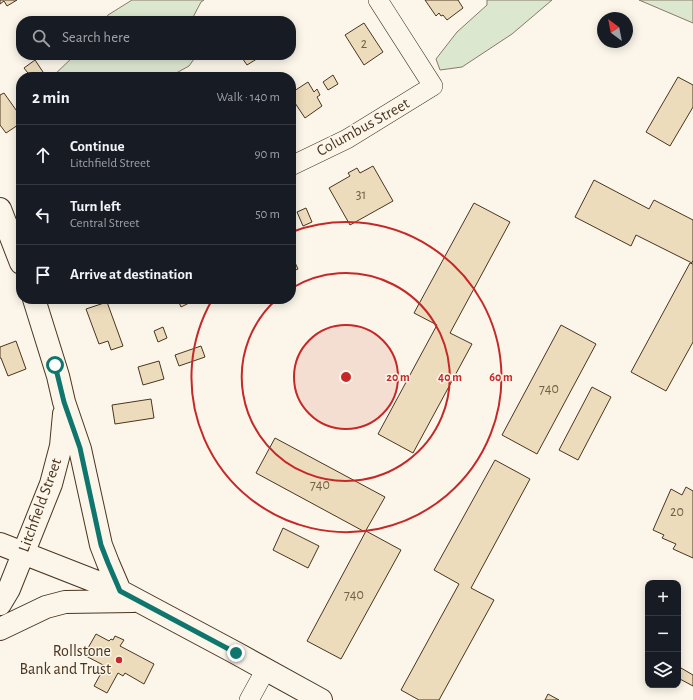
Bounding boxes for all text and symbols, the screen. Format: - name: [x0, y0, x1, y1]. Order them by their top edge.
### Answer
- north arrow: [597, 12, 633, 48]
- search box: [16, 16, 296, 60]
- icon: search: [30, 27, 52, 49]
- text: Search here: [62, 30, 130, 45]
- house number: 2: [361, 37, 367, 51]
- text: 2 min: [32, 89, 70, 106]
- text: Walk · 140 m: [217, 91, 280, 104]
- street label: Columbus Street: [314, 95, 412, 159]
- text: Continue: [70, 139, 125, 154]
- icon: ahead: [32, 144, 54, 166]
- text: 90 m: [254, 148, 280, 161]
- text: Litchfield Street: [70, 157, 150, 170]
- house number: 31: [356, 188, 366, 202]
- text: Turn left: [70, 199, 121, 214]
- icon: left: [32, 204, 54, 226]
- text: 50 m: [255, 208, 280, 221]
- text: Central Street: [70, 217, 139, 230]
- icon: arrive: [32, 264, 54, 286]
- text: Arrive at destination: [70, 267, 193, 282]
- route start: [46, 356, 64, 374]
- centre of rings: [339, 370, 353, 384]
- text: 20 m: [386, 371, 410, 383]
- text: 40 m: [438, 371, 462, 383]
- text: 60 m: [489, 371, 513, 383]
- house number: 740: [539, 382, 559, 396]
- street label: Litchfield Street: [16, 456, 64, 554]
- house number: 740: [310, 478, 330, 492]
- house number: 20: [670, 505, 684, 519]
- map controls: [645, 580, 681, 688]
- button: +: [645, 580, 681, 616]
- house number: 740: [344, 588, 364, 602]
- button: −: [645, 616, 681, 652]
- place label: Rollstone Bank and Trust: [19, 643, 111, 677]
- route end: [227, 644, 245, 662]
- button: layers: [645, 652, 681, 688]
- marker: Rollstone Bank and Trust: [114, 655, 124, 665]

